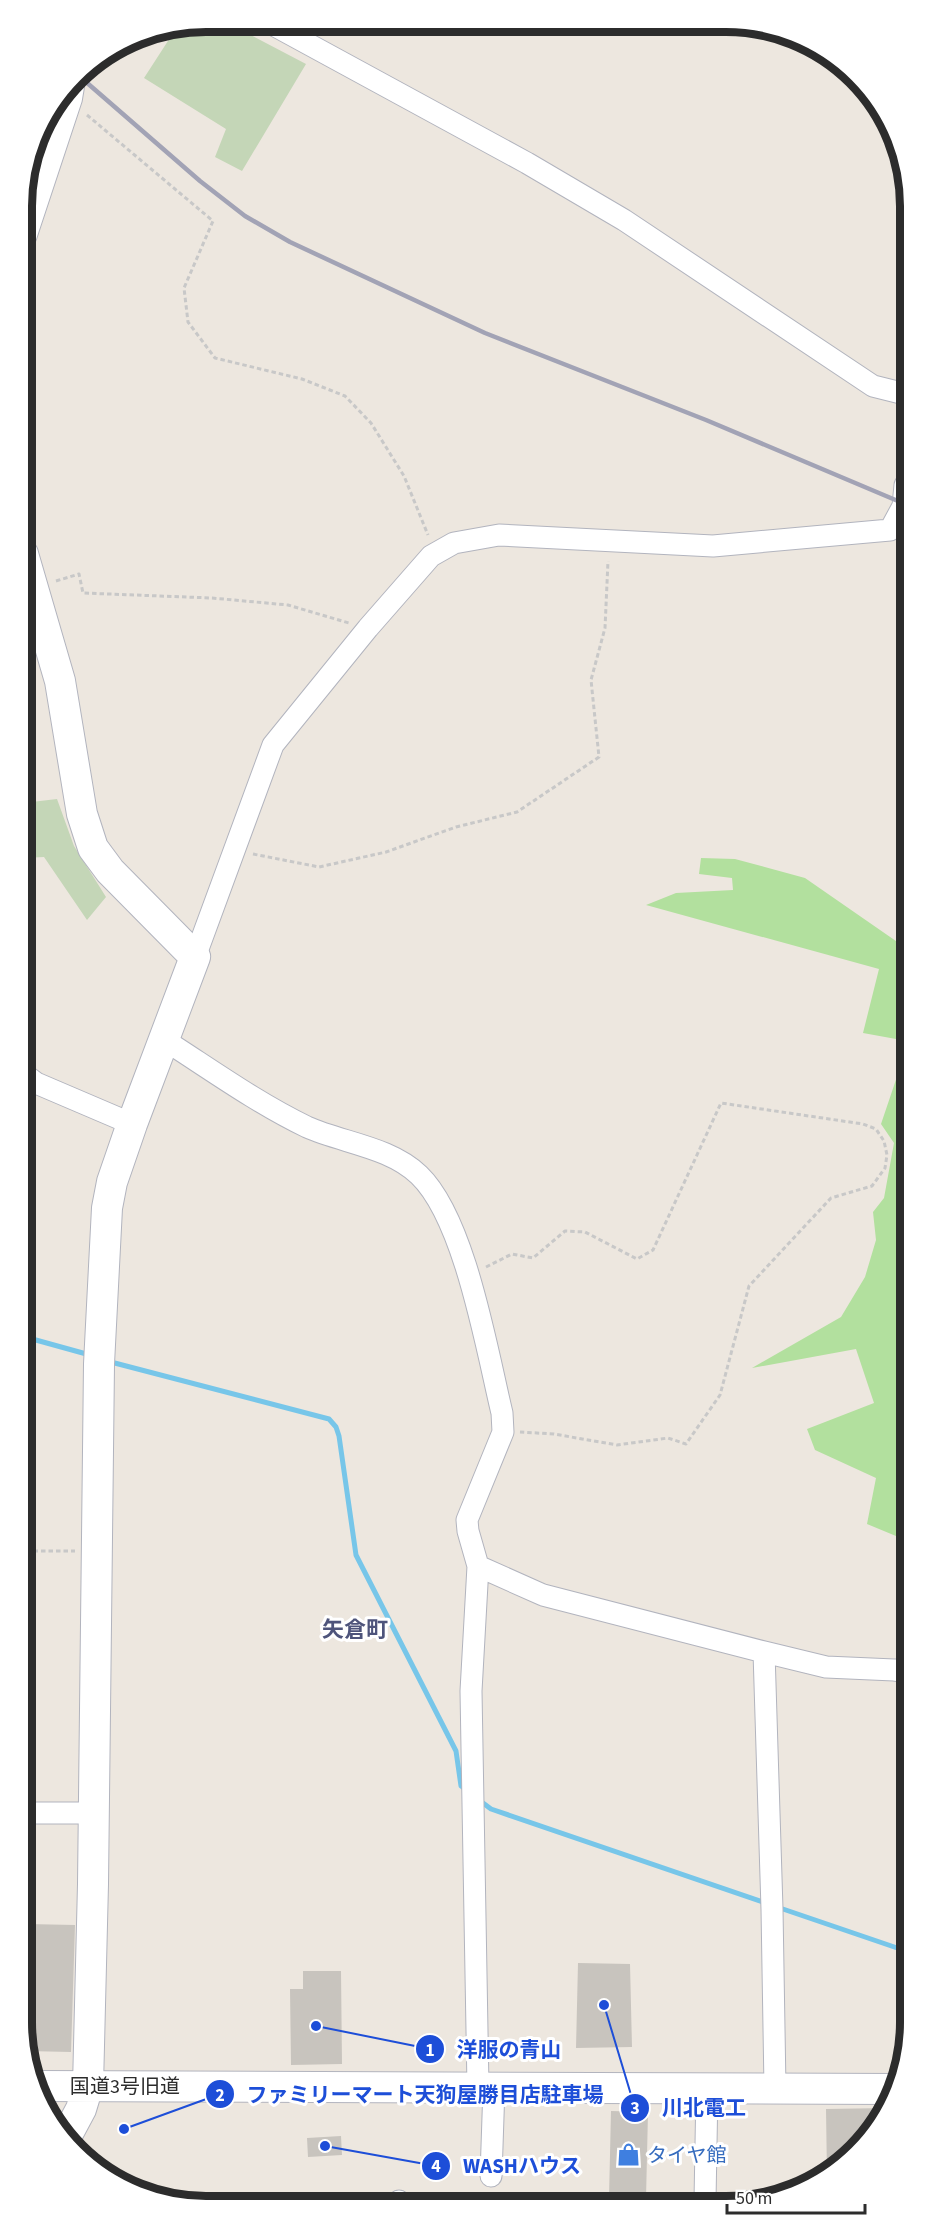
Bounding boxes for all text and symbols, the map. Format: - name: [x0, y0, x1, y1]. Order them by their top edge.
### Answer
- district label: 矢倉町: [322, 1614, 388, 1646]
- callout: 洋服の青山: [415, 2030, 574, 2069]
- text: 洋服の青山: [457, 2035, 562, 2065]
- text: 1: [425, 2038, 435, 2063]
- street label: 国道3号旧道: [70, 2073, 180, 2101]
- callout: ファミリーマート天狗屋勝目店駐車場: [205, 2075, 616, 2114]
- text: ファミリーマート天狗屋勝目店駐車場: [247, 2080, 604, 2110]
- text: 2: [215, 2083, 225, 2108]
- callout: 川北電工: [620, 2088, 758, 2127]
- text: 川北電工: [662, 2093, 746, 2123]
- text: 3: [630, 2096, 640, 2121]
- shop icon: タイヤ館: [616, 2142, 642, 2168]
- place label: タイヤ館: [647, 2142, 726, 2170]
- callout: WASHハウス: [421, 2147, 593, 2186]
- text: WASHハウス: [463, 2151, 581, 2181]
- text: 4: [431, 2154, 441, 2179]
- scale bar: [727, 2177, 865, 2215]
- text: 50 m: [736, 2186, 772, 2211]

